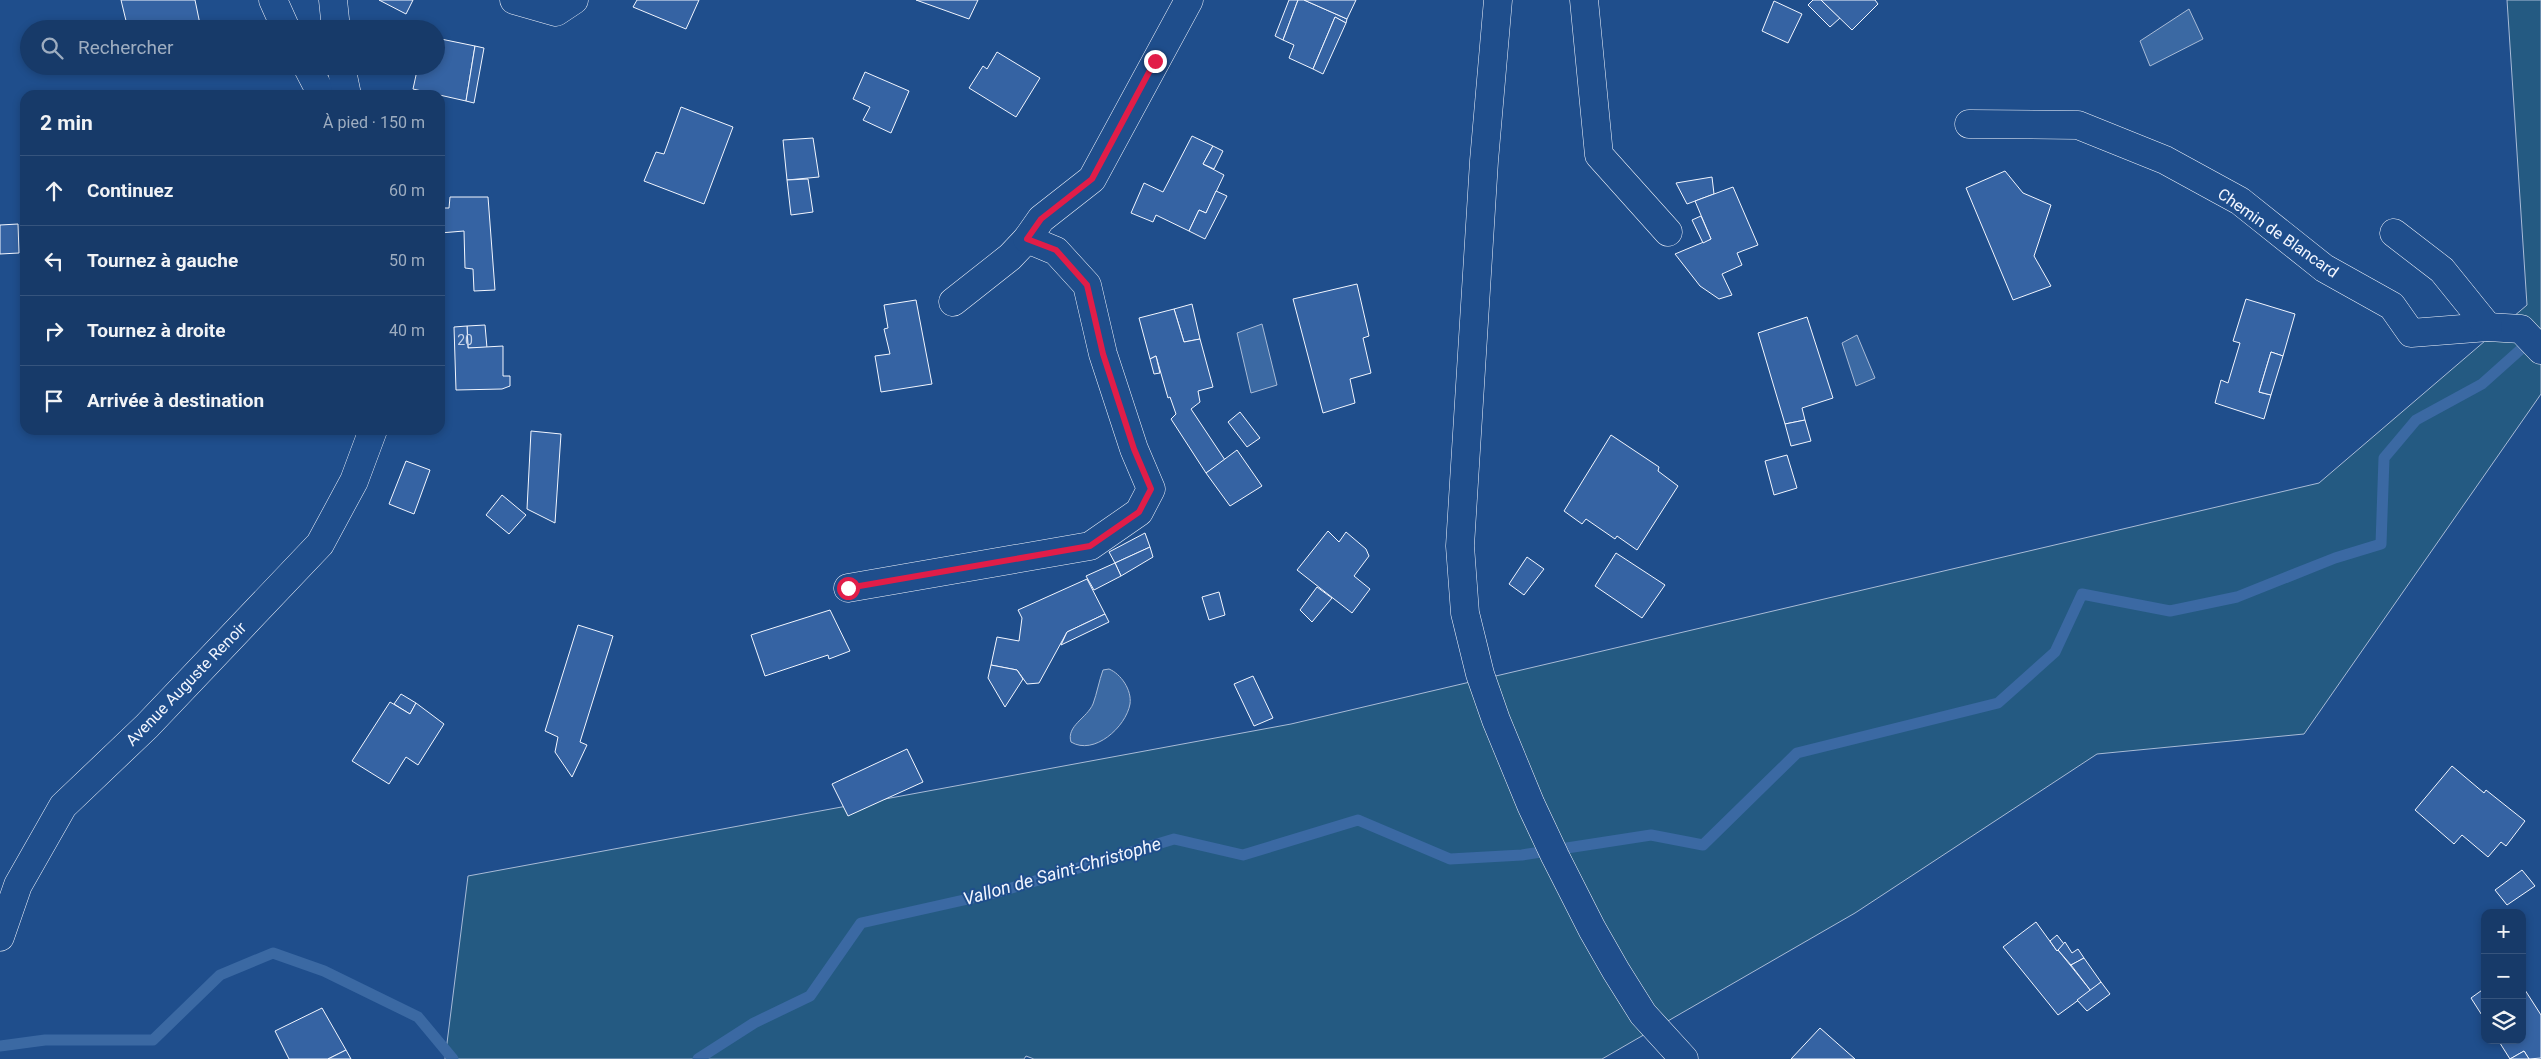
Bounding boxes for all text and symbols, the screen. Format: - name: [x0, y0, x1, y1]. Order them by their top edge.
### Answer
- search box: [20, 20, 445, 75]
- icon: search: [38, 34, 66, 62]
- text: Rechercher: [78, 36, 173, 59]
- route end: [1144, 50, 1167, 73]
- text: 2 min: [40, 111, 93, 135]
- text: À pied · 150 m: [323, 113, 425, 132]
- icon: ahead: [40, 177, 68, 205]
- text: Continuez: [87, 179, 173, 202]
- text: 60 m: [389, 181, 425, 200]
- street label: Chemin de Blancard: [2214, 184, 2342, 282]
- icon: left: [40, 247, 68, 275]
- text: Tournez à gauche: [87, 249, 238, 272]
- text: 50 m: [389, 251, 425, 270]
- icon: right: [40, 317, 68, 345]
- text: Tournez à droite: [87, 319, 226, 342]
- text: 40 m: [389, 321, 425, 340]
- house number: 20: [457, 332, 473, 348]
- icon: arrive: [40, 387, 68, 415]
- text: Arrivée à destination: [87, 389, 264, 412]
- route start: [837, 577, 860, 600]
- street label: Avenue Auguste Renoir: [122, 618, 250, 750]
- water label: Vallon de Saint-Christophe: [961, 833, 1163, 909]
- map controls: [2481, 909, 2526, 1044]
- button: +: [2481, 909, 2526, 954]
- button: −: [2481, 954, 2526, 999]
- button: layers: [2481, 999, 2526, 1044]

